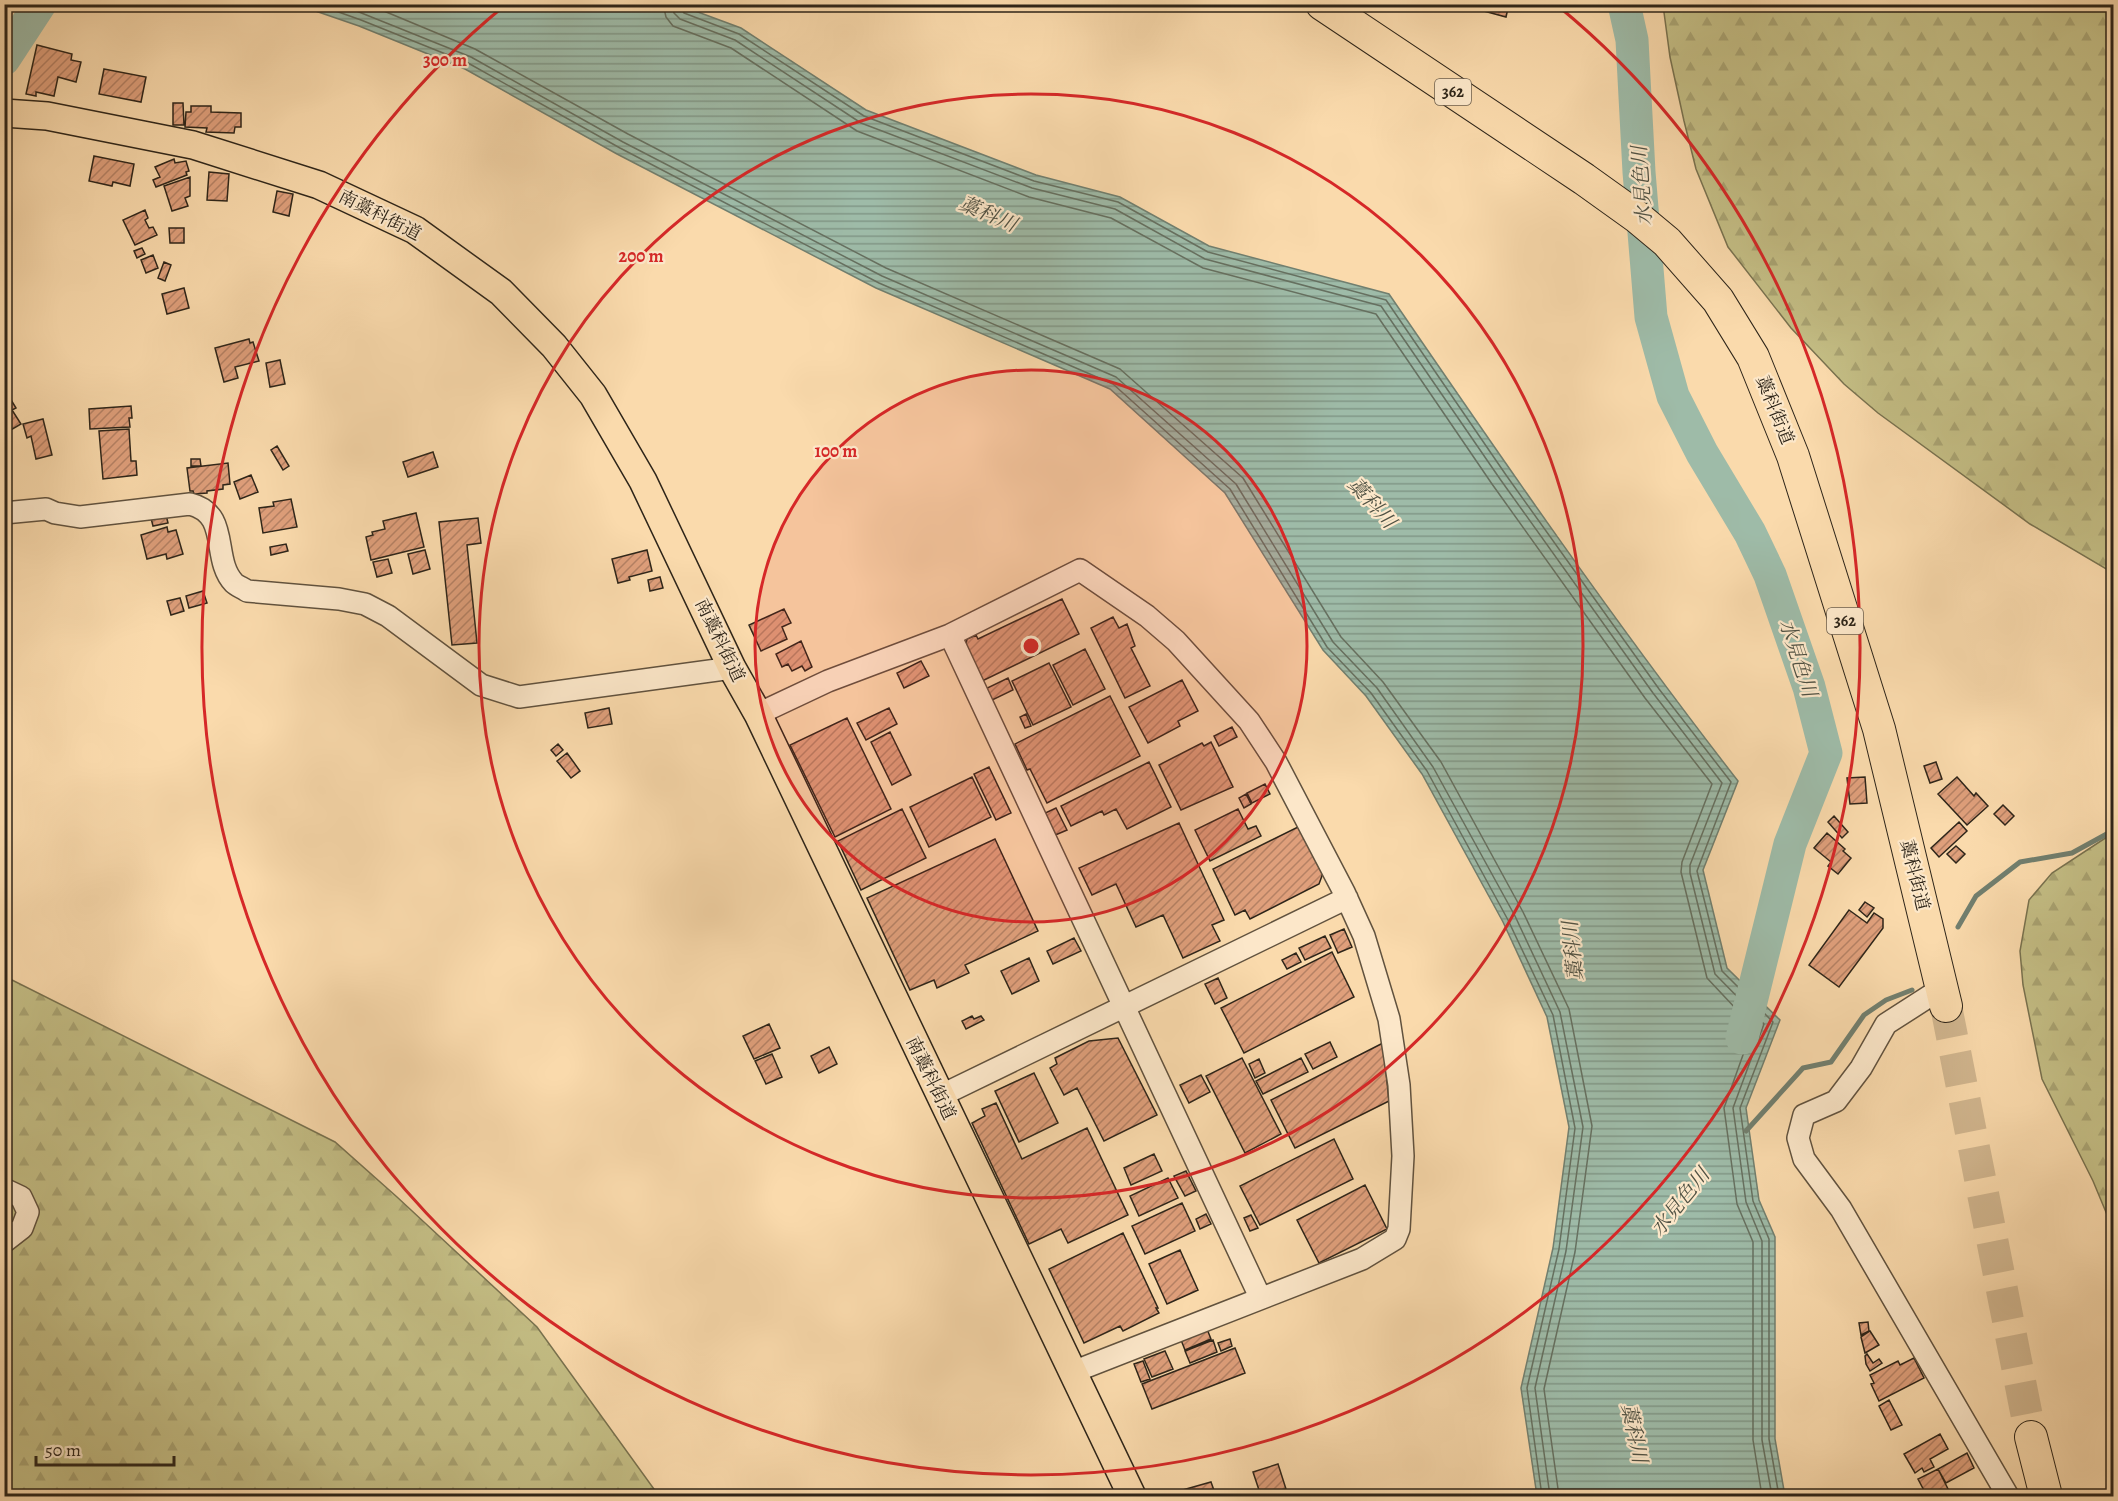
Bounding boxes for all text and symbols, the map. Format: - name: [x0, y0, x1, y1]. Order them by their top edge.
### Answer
- text: 300 m: [423, 48, 467, 72]
- road number: 362: [1435, 79, 1471, 105]
- water label: 水見色川: [1626, 143, 1658, 227]
- street label: 南藁科街道: [334, 184, 426, 246]
- water label: 藁科川: [955, 190, 1023, 239]
- text: 200 m: [618, 244, 664, 268]
- street label: 藁科街道: [1750, 372, 1800, 448]
- text: 100 m: [815, 439, 857, 463]
- water label: 藁科川: [1342, 472, 1403, 536]
- street label: 南藁科街道: [689, 594, 751, 686]
- road number: 362: [1827, 608, 1863, 634]
- water label: 水見色川: [1773, 616, 1824, 702]
- centre of rings: [1021, 636, 1041, 656]
- street label: 藁科街道: [1895, 837, 1935, 913]
- water label: 藁科川: [1556, 918, 1590, 982]
- street label: 南藁科街道: [900, 1032, 962, 1124]
- water label: 水見色川: [1644, 1161, 1717, 1242]
- water label: 藁科川: [1615, 1401, 1654, 1467]
- scale bar: [36, 1429, 174, 1467]
- text: 50 m: [45, 1438, 81, 1462]

